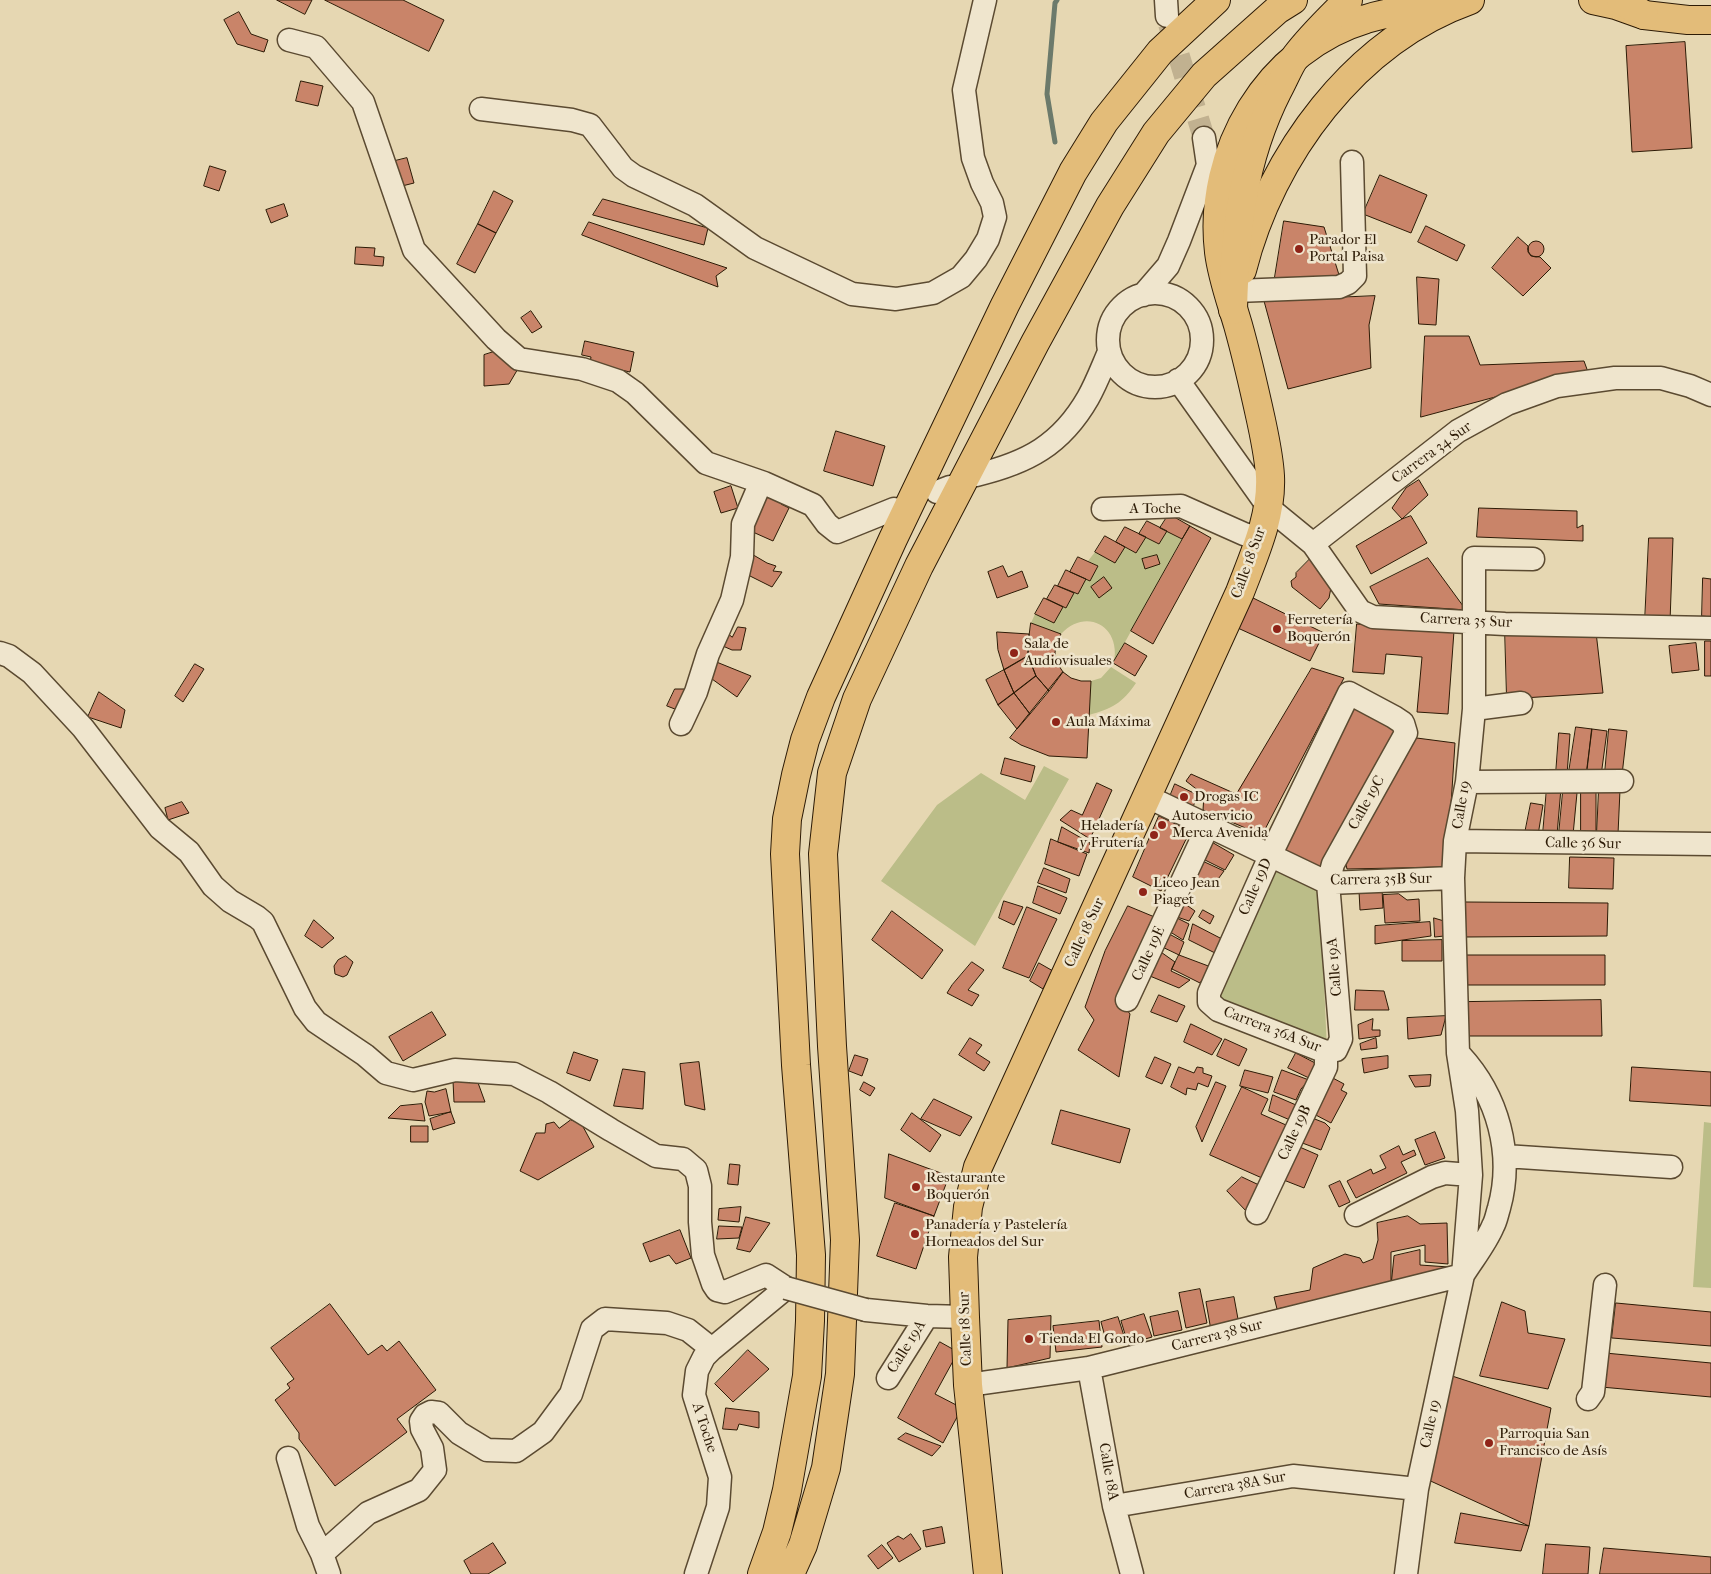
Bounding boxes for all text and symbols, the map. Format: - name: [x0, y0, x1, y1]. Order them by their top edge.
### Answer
- place label: Parador El Portal Paisa: [1309, 231, 1384, 266]
- marker: Parador El Portal Paisa: [1293, 243, 1305, 255]
- street label: Carrera 34 Sur: [1389, 418, 1475, 488]
- street label: A Toche: [1129, 500, 1181, 518]
- street label: Calle 18 Sur: [1228, 525, 1270, 601]
- street label: Carrera 35 Sur: [1420, 610, 1512, 632]
- place label: Ferretería Boquerón: [1287, 611, 1353, 646]
- marker: Ferretería Boquerón: [1271, 623, 1283, 635]
- place label: Sala de Audiovisuales: [1024, 635, 1112, 670]
- marker: Sala de Audiovisuales: [1008, 647, 1020, 659]
- place label: Aula Máxima: [1066, 713, 1151, 731]
- marker: Aula Máxima: [1050, 716, 1062, 728]
- street label: Calle 19C: [1345, 773, 1389, 833]
- street label: Calle 19: [1449, 779, 1475, 831]
- place label: Drogas IC: [1194, 788, 1259, 806]
- marker: Drogas IC: [1178, 791, 1190, 803]
- place label: Autoservicio Merca Avenida: [1172, 807, 1268, 842]
- place label: Heladería y Frutería: [1079, 817, 1144, 852]
- marker: Autoservicio Merca Avenida: [1156, 819, 1168, 831]
- marker: Heladería y Frutería: [1148, 829, 1160, 841]
- street label: Calle 36 Sur: [1545, 834, 1621, 854]
- street label: Calle 19D: [1235, 856, 1277, 918]
- street label: Carrera 35B Sur: [1330, 870, 1432, 890]
- place label: Liceo Jean Piaget: [1153, 874, 1220, 909]
- marker: Liceo Jean Piaget: [1137, 886, 1149, 898]
- street label: Calle 18 Sur: [1061, 895, 1109, 971]
- street label: Calle 19E: [1129, 924, 1169, 984]
- street label: Calle 19A: [1323, 937, 1347, 997]
- street label: Carrera 36A Sur: [1220, 1003, 1324, 1057]
- street label: Calle 19B: [1274, 1103, 1316, 1163]
- place label: Restaurante Boquerón: [926, 1169, 1005, 1204]
- marker: Restaurante Boquerón: [910, 1181, 922, 1193]
- place label: Panadería y Pastelería Horneados del Sur: [925, 1216, 1068, 1251]
- marker: Panadería y Pastelería Horneados del Sur: [909, 1228, 921, 1240]
- street label: Calle 18 Sur: [956, 1291, 976, 1367]
- street label: Carrera 38 Sur: [1170, 1316, 1264, 1356]
- street label: Calle 19A: [884, 1317, 930, 1377]
- place label: Tienda El Gordo: [1039, 1330, 1144, 1348]
- marker: Tienda El Gordo: [1023, 1333, 1035, 1345]
- street label: Calle 19: [1417, 1398, 1445, 1450]
- street label: A Toche: [687, 1401, 721, 1455]
- place label: Parroquia San Francisco de Asís: [1499, 1425, 1607, 1460]
- marker: Parroquia San Francisco de Asís: [1483, 1437, 1495, 1449]
- street label: Calle 18A: [1094, 1442, 1122, 1502]
- street label: Carrera 38A Sur: [1183, 1468, 1287, 1504]

